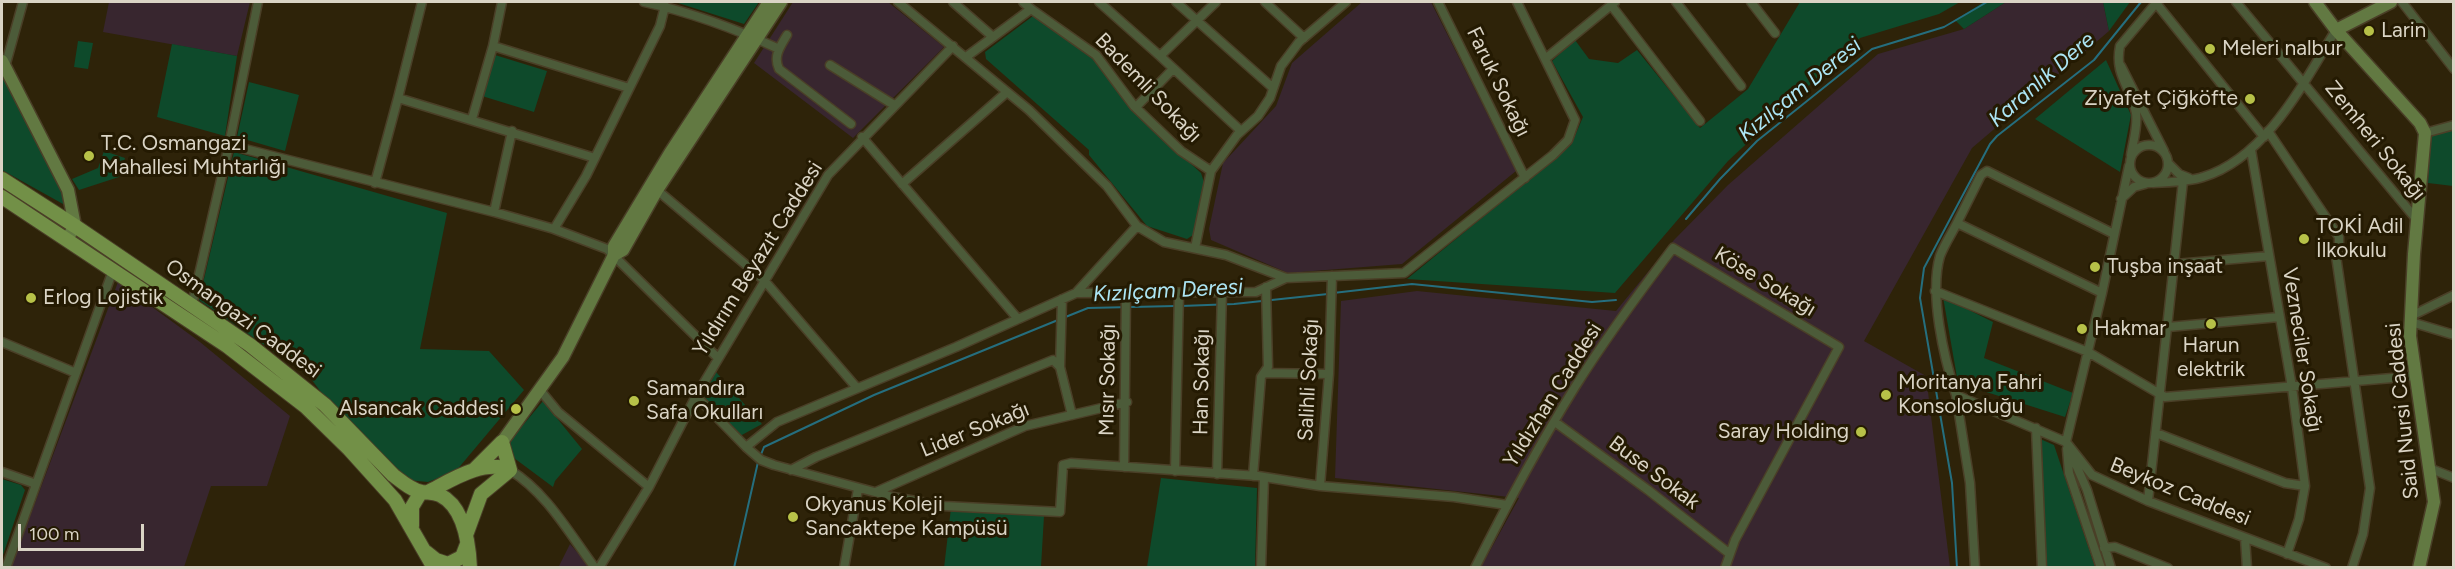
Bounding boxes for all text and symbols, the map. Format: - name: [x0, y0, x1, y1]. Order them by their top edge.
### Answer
- place label: Larin: [2381, 18, 2426, 44]
- street label: Faruk Sokağı: [1461, 23, 1535, 141]
- marker: Larin: [2362, 24, 2376, 38]
- water label: Karanlık Dere: [1984, 27, 2100, 133]
- street label: Bademli Sokağı: [1089, 28, 1207, 148]
- water label: Kızılçam Deresi: [1733, 32, 1867, 148]
- place label: Meleri nalbur: [2222, 36, 2343, 62]
- marker: Meleri nalbur: [2203, 42, 2217, 56]
- street label: Zemheri Sokağı: [2319, 76, 2431, 206]
- place label: Ziyafet Çiğköfte: [2084, 86, 2238, 112]
- marker: Ziyafet Çiğköfte: [2243, 92, 2257, 106]
- place label: T.C. Osmangazi Mahallesi Muhtarlığı: [101, 131, 286, 181]
- marker: T.C. Osmangazi Mahallesi Muhtarlığı: [82, 149, 96, 163]
- street label: Yıldırım Beyazıt Caddesi: [688, 157, 828, 361]
- place label: TOKİ Adil İlkokulu: [2316, 214, 2403, 264]
- marker: TOKİ Adil İlkokulu: [2297, 232, 2311, 246]
- street label: Köse Sokağı: [1710, 242, 1820, 322]
- street label: Osmangazi Caddesi: [160, 254, 326, 384]
- place label: Tuşba inşaat: [2107, 254, 2223, 280]
- marker: Tuşba inşaat: [2088, 260, 2102, 274]
- street label: Vezneciler Sokağı: [2277, 266, 2327, 434]
- water label: Kızılçam Deresi: [1092, 274, 1244, 308]
- place label: Erlog Lojistik: [43, 285, 163, 311]
- marker: Erlog Lojistik: [24, 291, 38, 305]
- place label: Hakmar: [2094, 316, 2166, 342]
- marker: Harun elektrik: [2204, 317, 2218, 331]
- street label: Salihli Sokağı: [1293, 318, 1325, 442]
- street label: Yıldızhan Caddesi: [1498, 318, 1608, 472]
- street label: Said Nursi Caddesi: [2381, 321, 2425, 501]
- marker: Hakmar: [2075, 322, 2089, 336]
- street label: Mısır Sokağı: [1094, 324, 1122, 436]
- street label: Han Sokağı: [1188, 329, 1216, 435]
- place label: Harun elektrik: [2177, 333, 2245, 383]
- place label: Moritanya Fahri Konsolosluğu: [1898, 370, 2042, 420]
- place label: Samandıra Safa Okulları: [646, 376, 763, 426]
- marker: Moritanya Fahri Konsolosluğu: [1879, 388, 1893, 402]
- marker: Samandıra Safa Okulları: [627, 394, 641, 408]
- place label: Alsancak Caddesi: [339, 396, 504, 422]
- street label: Lider Sokağı: [917, 397, 1033, 463]
- marker: Alsancak Caddesi: [509, 402, 523, 416]
- place label: Saray Holding: [1718, 419, 1849, 445]
- marker: Saray Holding: [1854, 425, 1868, 439]
- street label: Buse Sokak: [1604, 431, 1704, 515]
- street label: Beykoz Caddesi: [2106, 452, 2254, 532]
- place label: Okyanus Koleji Sancaktepe Kampüsü: [805, 492, 1008, 542]
- marker: Okyanus Koleji Sancaktepe Kampüsü: [786, 510, 800, 524]
- scale bar: [21, 512, 147, 550]
- text: 100 m: [29, 523, 79, 545]

